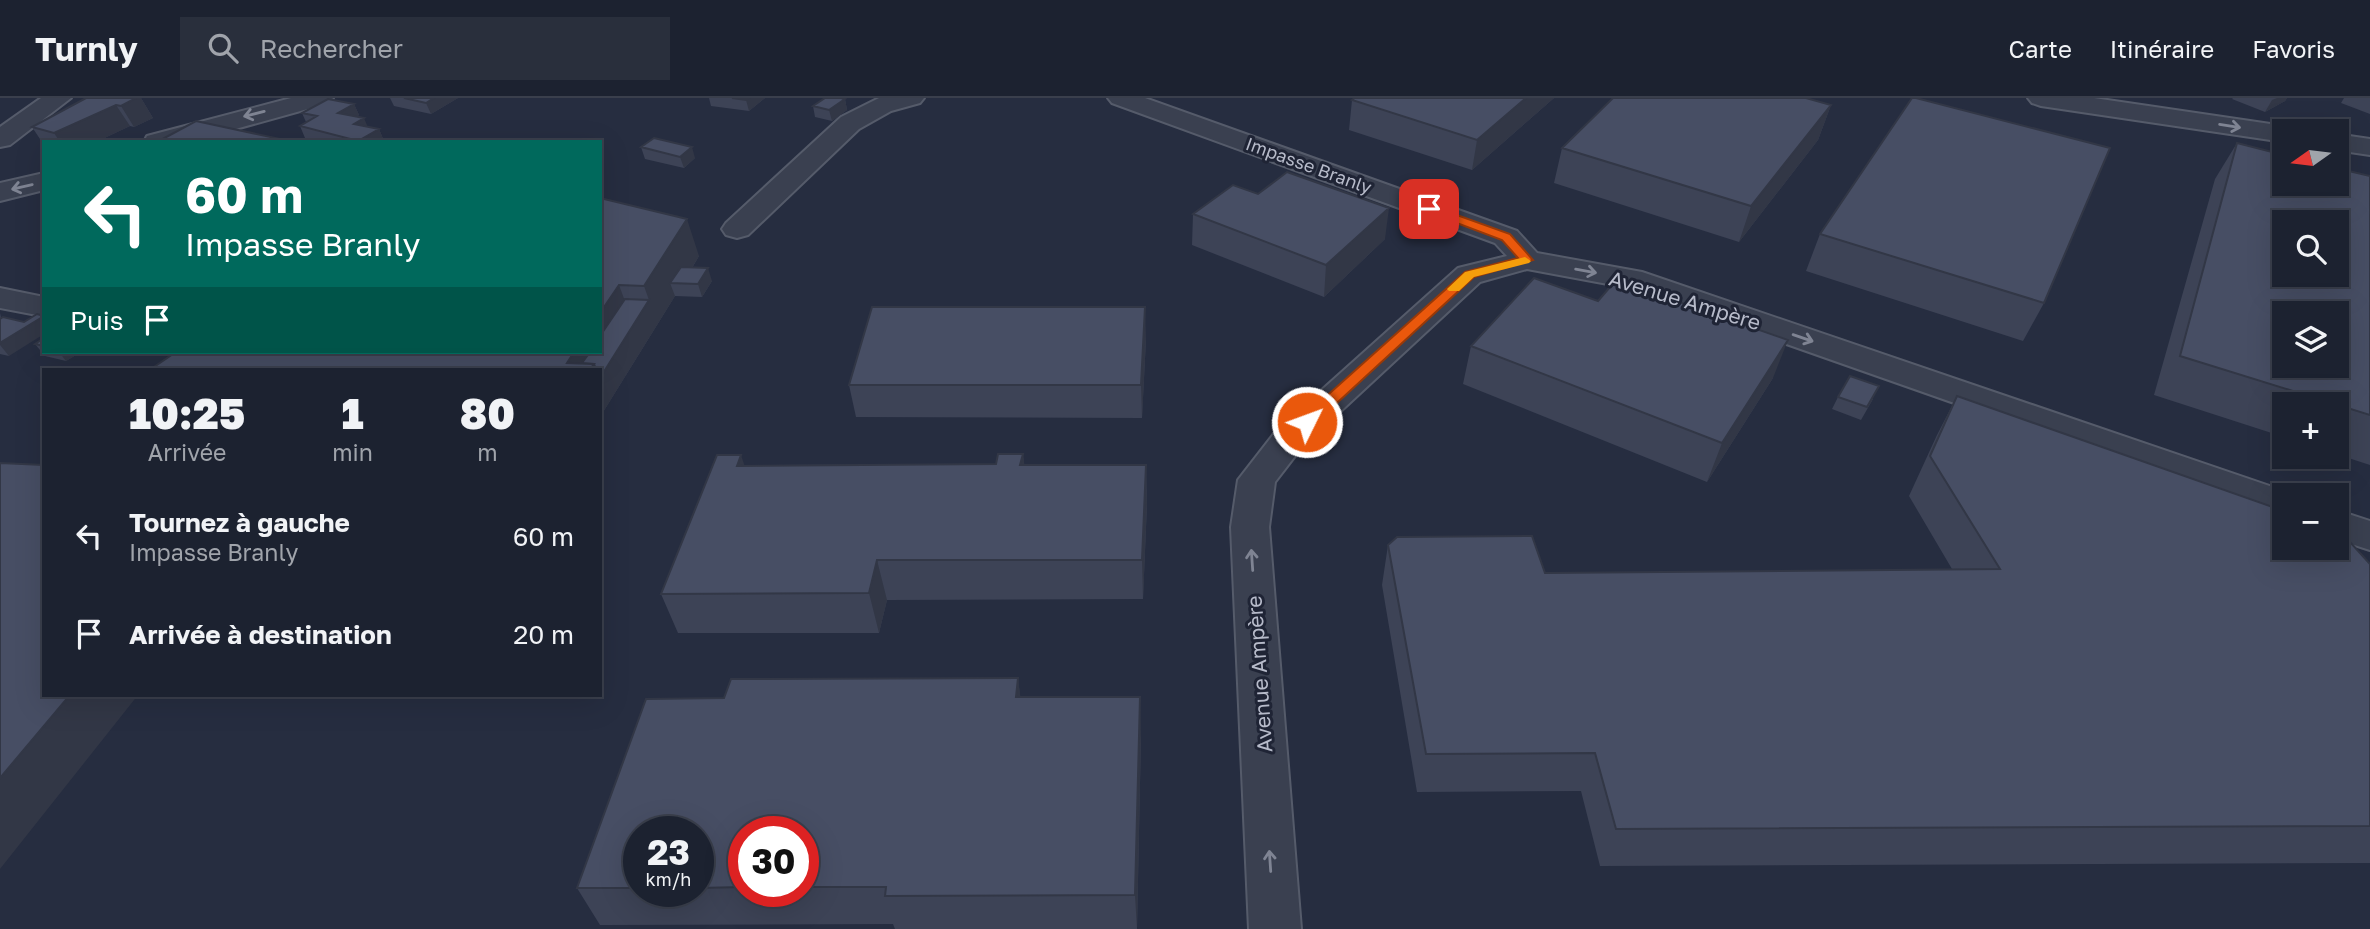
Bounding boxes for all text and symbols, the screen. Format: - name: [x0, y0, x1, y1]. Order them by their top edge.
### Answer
- search box: [180, 17, 670, 80]
- text: Turnly: [35, 29, 138, 68]
- icon: search: [204, 29, 242, 67]
- text: Rechercher: [260, 33, 403, 64]
- text: Carte: [2009, 34, 2072, 63]
- text: Itinéraire: [2110, 34, 2214, 63]
- text: Favoris: [2252, 34, 2335, 63]
- one-way arrow: [243, 108, 266, 121]
- north arrow: [2272, 119, 2348, 196]
- map controls: [2272, 119, 2349, 560]
- one-way arrow: [2218, 120, 2241, 133]
- street label: Impasse Branly: [1243, 132, 1375, 198]
- text: 60 m: [185, 165, 303, 224]
- icon: left: [70, 168, 161, 259]
- pin: [1399, 179, 1459, 239]
- one-way arrow: [11, 181, 34, 195]
- icon: arrive: [1410, 190, 1448, 228]
- button: search: [2272, 210, 2349, 287]
- text: Impasse Branly: [185, 225, 421, 263]
- one-way arrow: [1574, 265, 1597, 278]
- street label: Avenue Ampère: [1606, 265, 1764, 335]
- icon: arrive: [138, 301, 176, 339]
- button: layers: [2272, 301, 2349, 378]
- text: Puis: [70, 305, 124, 336]
- one-way arrow: [1792, 333, 1814, 345]
- position arrow: [1270, 385, 1344, 459]
- text: 10:25: [129, 388, 245, 438]
- text: 1: [341, 388, 364, 438]
- text: 80: [460, 388, 515, 438]
- button: +: [2272, 392, 2349, 469]
- text: Arrivée: [148, 438, 226, 466]
- text: min: [332, 438, 373, 466]
- text: m: [477, 438, 498, 466]
- button: −: [2272, 483, 2349, 560]
- text: Tournez à gauche: [129, 507, 350, 538]
- icon: left: [70, 517, 108, 555]
- text: 60 m: [513, 521, 574, 552]
- text: Impasse Branly: [129, 538, 298, 566]
- one-way arrow: [1245, 550, 1258, 572]
- street label: Avenue Ampère: [1241, 595, 1277, 753]
- icon: arrive: [70, 615, 108, 653]
- text: Arrivée à destination: [129, 619, 392, 650]
- text: 20 m: [513, 619, 574, 650]
- speed limit sign: 30: [728, 816, 819, 907]
- text: 23: [647, 831, 690, 873]
- one-way arrow: [1264, 850, 1277, 873]
- text: km/h: [646, 868, 691, 890]

